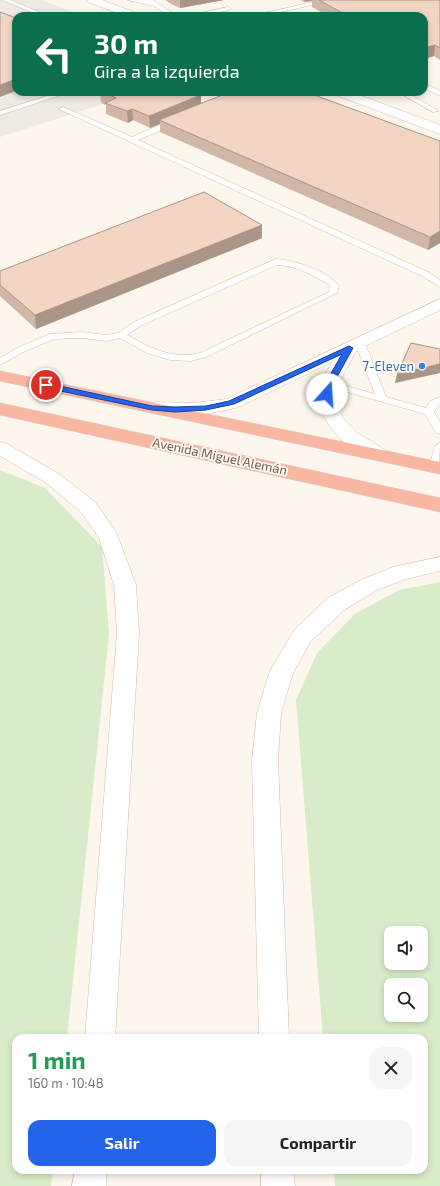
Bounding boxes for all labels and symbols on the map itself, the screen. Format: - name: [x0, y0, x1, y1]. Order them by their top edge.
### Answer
- place label: 7-Eleven: [362, 358, 414, 374]
- marker: 7-Eleven: [417, 361, 427, 371]
- pin: [29, 368, 63, 402]
- position arrow: [306, 373, 348, 415]
- street label: Avenida Miguel Alemán: [151, 434, 289, 478]

